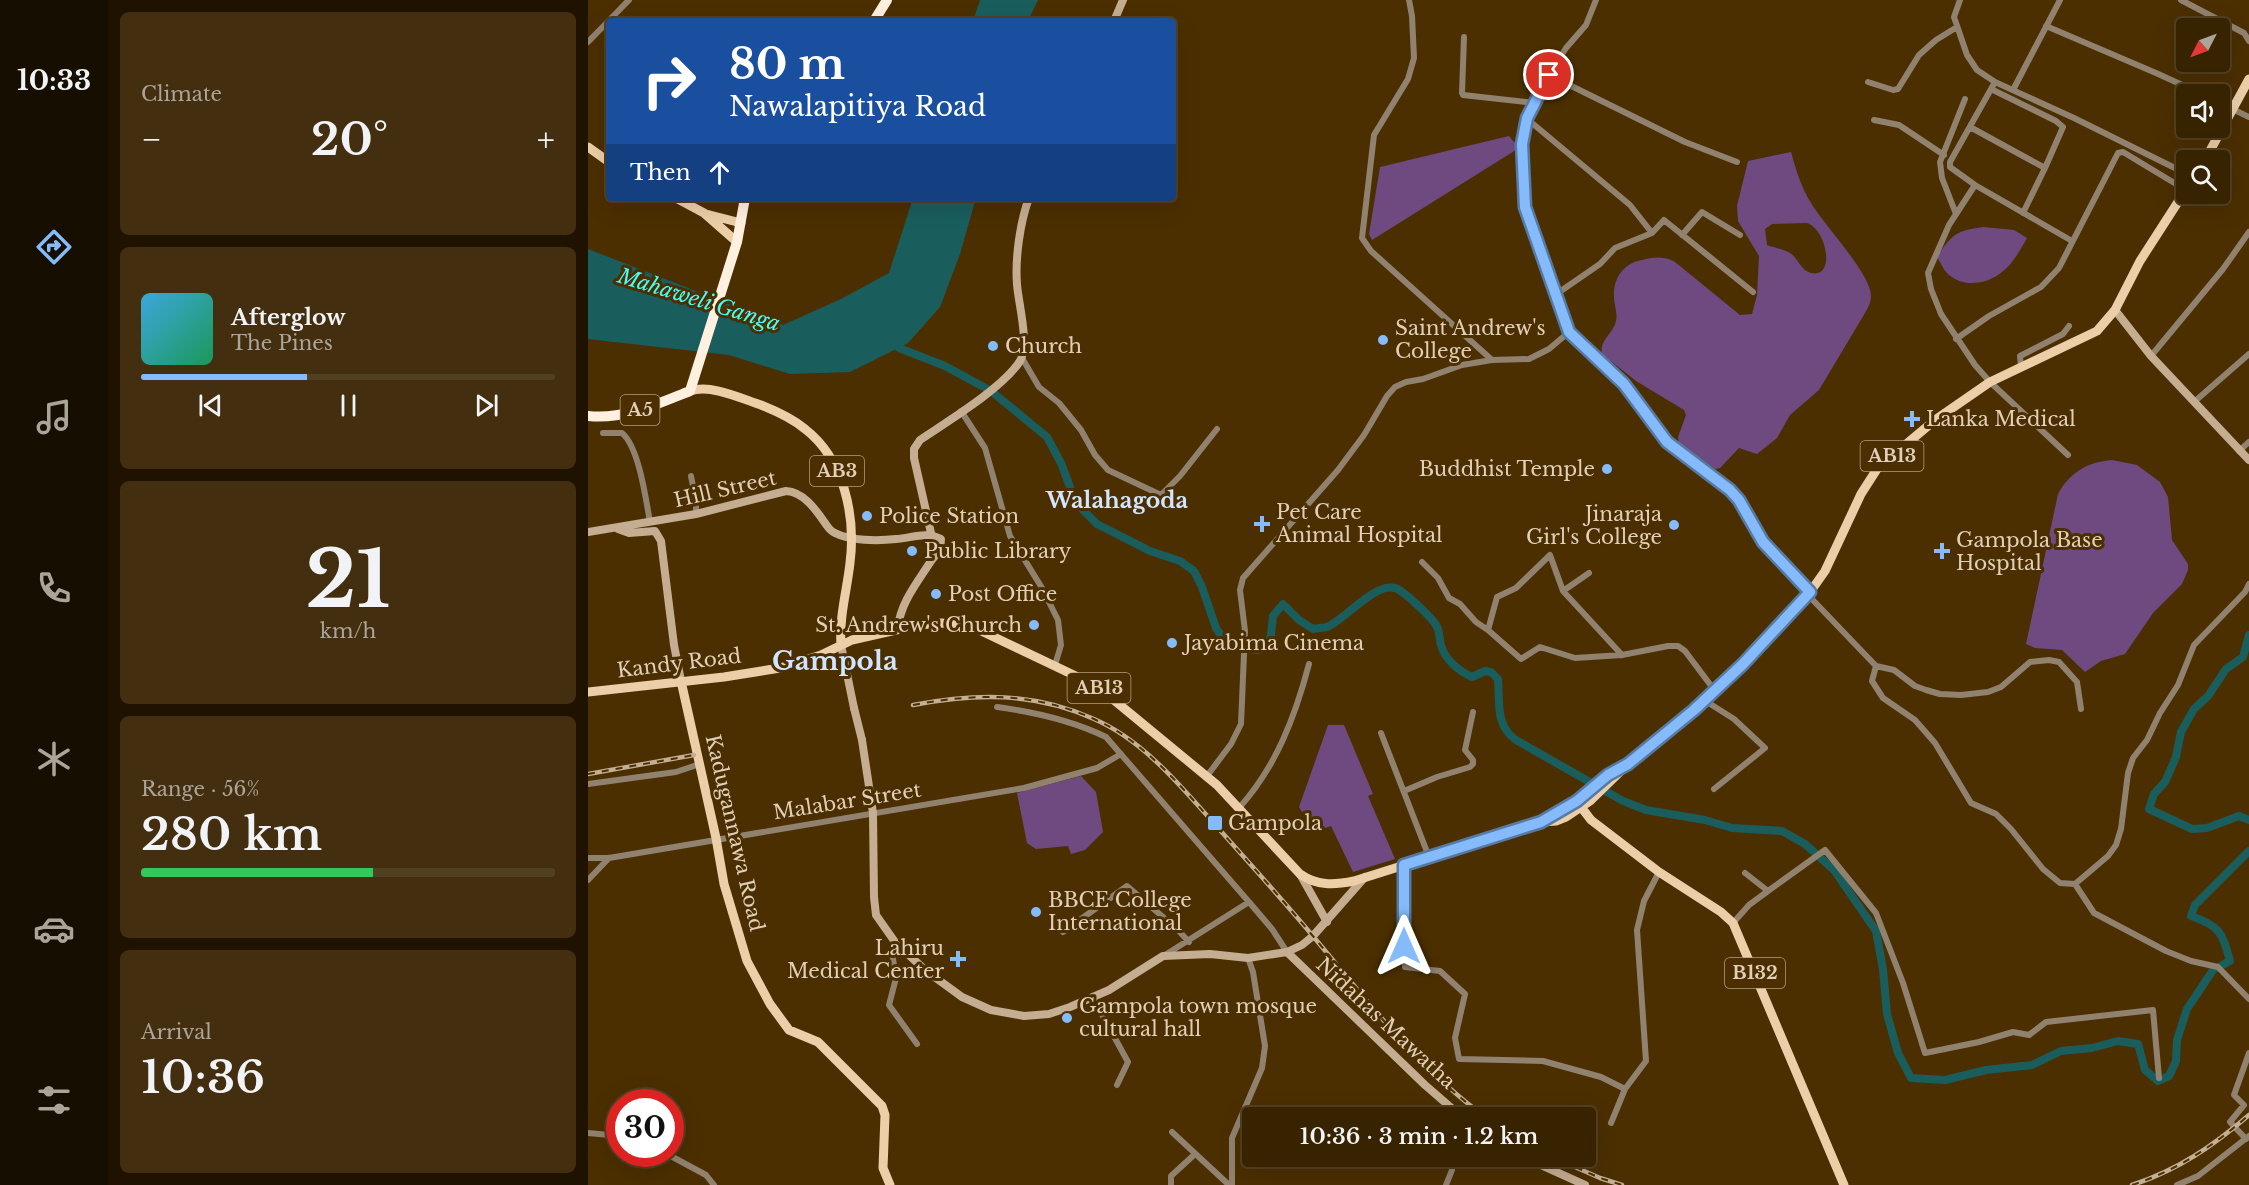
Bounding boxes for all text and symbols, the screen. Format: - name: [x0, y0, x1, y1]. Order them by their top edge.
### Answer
- north arrow: [2176, 18, 2230, 72]
- map controls: [2176, 18, 2230, 204]
- text: 80 m: [729, 38, 845, 90]
- icon: right: [630, 42, 708, 120]
- pin: [1523, 49, 1574, 100]
- icon: arrive: [1532, 58, 1565, 91]
- text: 10:33: [17, 64, 91, 97]
- text: Climate: [141, 82, 222, 106]
- button: sound: [2176, 84, 2230, 138]
- text: Nawalapitiya Road: [729, 90, 986, 123]
- text: 20°: [311, 111, 388, 167]
- text: −: [141, 119, 162, 160]
- text: +: [537, 119, 555, 160]
- button: search: [2176, 150, 2230, 204]
- icon: ahead: [703, 156, 736, 189]
- text: Then: [630, 159, 691, 186]
- icon: directions: [33, 226, 75, 268]
- water label: Mahaweli Ganga: [614, 263, 783, 337]
- text: Afterglow: [231, 304, 346, 331]
- place label: Saint Andrew's College: [1395, 316, 1545, 363]
- text: The Pines: [231, 331, 333, 355]
- marker: Saint Andrew's College: [1376, 333, 1390, 347]
- place label: Church: [1005, 334, 1082, 358]
- marker: Church: [986, 339, 1000, 353]
- icon: previous: [194, 389, 227, 422]
- icon: pause: [332, 389, 365, 422]
- icon: next: [470, 389, 503, 422]
- road number: A5: [620, 395, 660, 425]
- icon: music: [33, 396, 75, 438]
- place label: Lanka Medical: [1926, 407, 2076, 431]
- marker: Lanka Medical: [1903, 410, 1921, 428]
- road number: AB13: [1860, 441, 1924, 471]
- road number: AB3: [810, 456, 864, 486]
- place label: Buddhist Temple: [1419, 457, 1595, 481]
- marker: Buddhist Temple: [1600, 462, 1614, 476]
- street label: Hill Street: [672, 465, 779, 512]
- district label: Walahagoda: [1045, 487, 1188, 514]
- place label: Pet Care Animal Hospital: [1275, 500, 1442, 547]
- place label: Jinaraja Girl's College: [1526, 502, 1663, 549]
- place label: Police Station: [879, 504, 1019, 528]
- marker: Police Station: [860, 509, 874, 523]
- marker: Pet Care Animal Hospital: [1253, 515, 1271, 533]
- marker: Jinaraja Girl's College: [1667, 518, 1681, 532]
- place label: Gampola Base Hospital: [1956, 528, 2103, 575]
- text: 21: [306, 531, 390, 628]
- place label: Public Library: [924, 539, 1072, 563]
- marker: Gampola Base Hospital: [1933, 542, 1951, 560]
- marker: Public Library: [905, 544, 919, 558]
- icon: phone: [33, 567, 75, 609]
- place label: Post Office: [948, 582, 1057, 606]
- marker: Post Office: [929, 587, 943, 601]
- place label: St. Andrew's Church: [815, 613, 1022, 637]
- marker: St. Andrew's Church: [1027, 618, 1041, 632]
- text: km/h: [320, 619, 376, 643]
- place label: Jayabima Cinema: [1181, 631, 1365, 655]
- marker: Jayabima Cinema: [1165, 636, 1179, 650]
- street label: Kandy Road: [616, 643, 742, 683]
- district label: Gampola: [772, 645, 898, 677]
- road number: AB13: [1068, 673, 1130, 703]
- street label: Kadugannawa Road: [701, 732, 769, 934]
- icon: climate: [33, 738, 75, 780]
- text: Range · 56%: [141, 777, 260, 801]
- street label: Malabar Street: [771, 777, 923, 825]
- text: 280 km: [141, 806, 322, 862]
- place label: Gampola: [1228, 811, 1323, 835]
- marker: Gampola: [1206, 814, 1224, 832]
- place label: BBCE College International: [1048, 888, 1192, 935]
- marker: BBCE College International: [1029, 905, 1043, 919]
- icon: car: [33, 908, 75, 950]
- position arrow: [1372, 914, 1436, 978]
- place label: Lahiru Medical Center: [787, 936, 944, 983]
- marker: Lahiru Medical Center: [949, 950, 967, 968]
- street label: Nidahas Mawatha: [1311, 952, 1461, 1094]
- road number: B132: [1725, 958, 1785, 988]
- place label: Gampola town mosque cultural hall: [1079, 994, 1317, 1041]
- marker: Gampola town mosque cultural hall: [1060, 1011, 1074, 1025]
- text: Arrival: [141, 1020, 212, 1044]
- text: 10:36: [141, 1049, 265, 1105]
- icon: filters: [33, 1079, 75, 1121]
- speed limit sign: 30: [606, 1089, 684, 1167]
- text: 10:36 · 3 min · 1.2 km: [1300, 1123, 1538, 1150]

